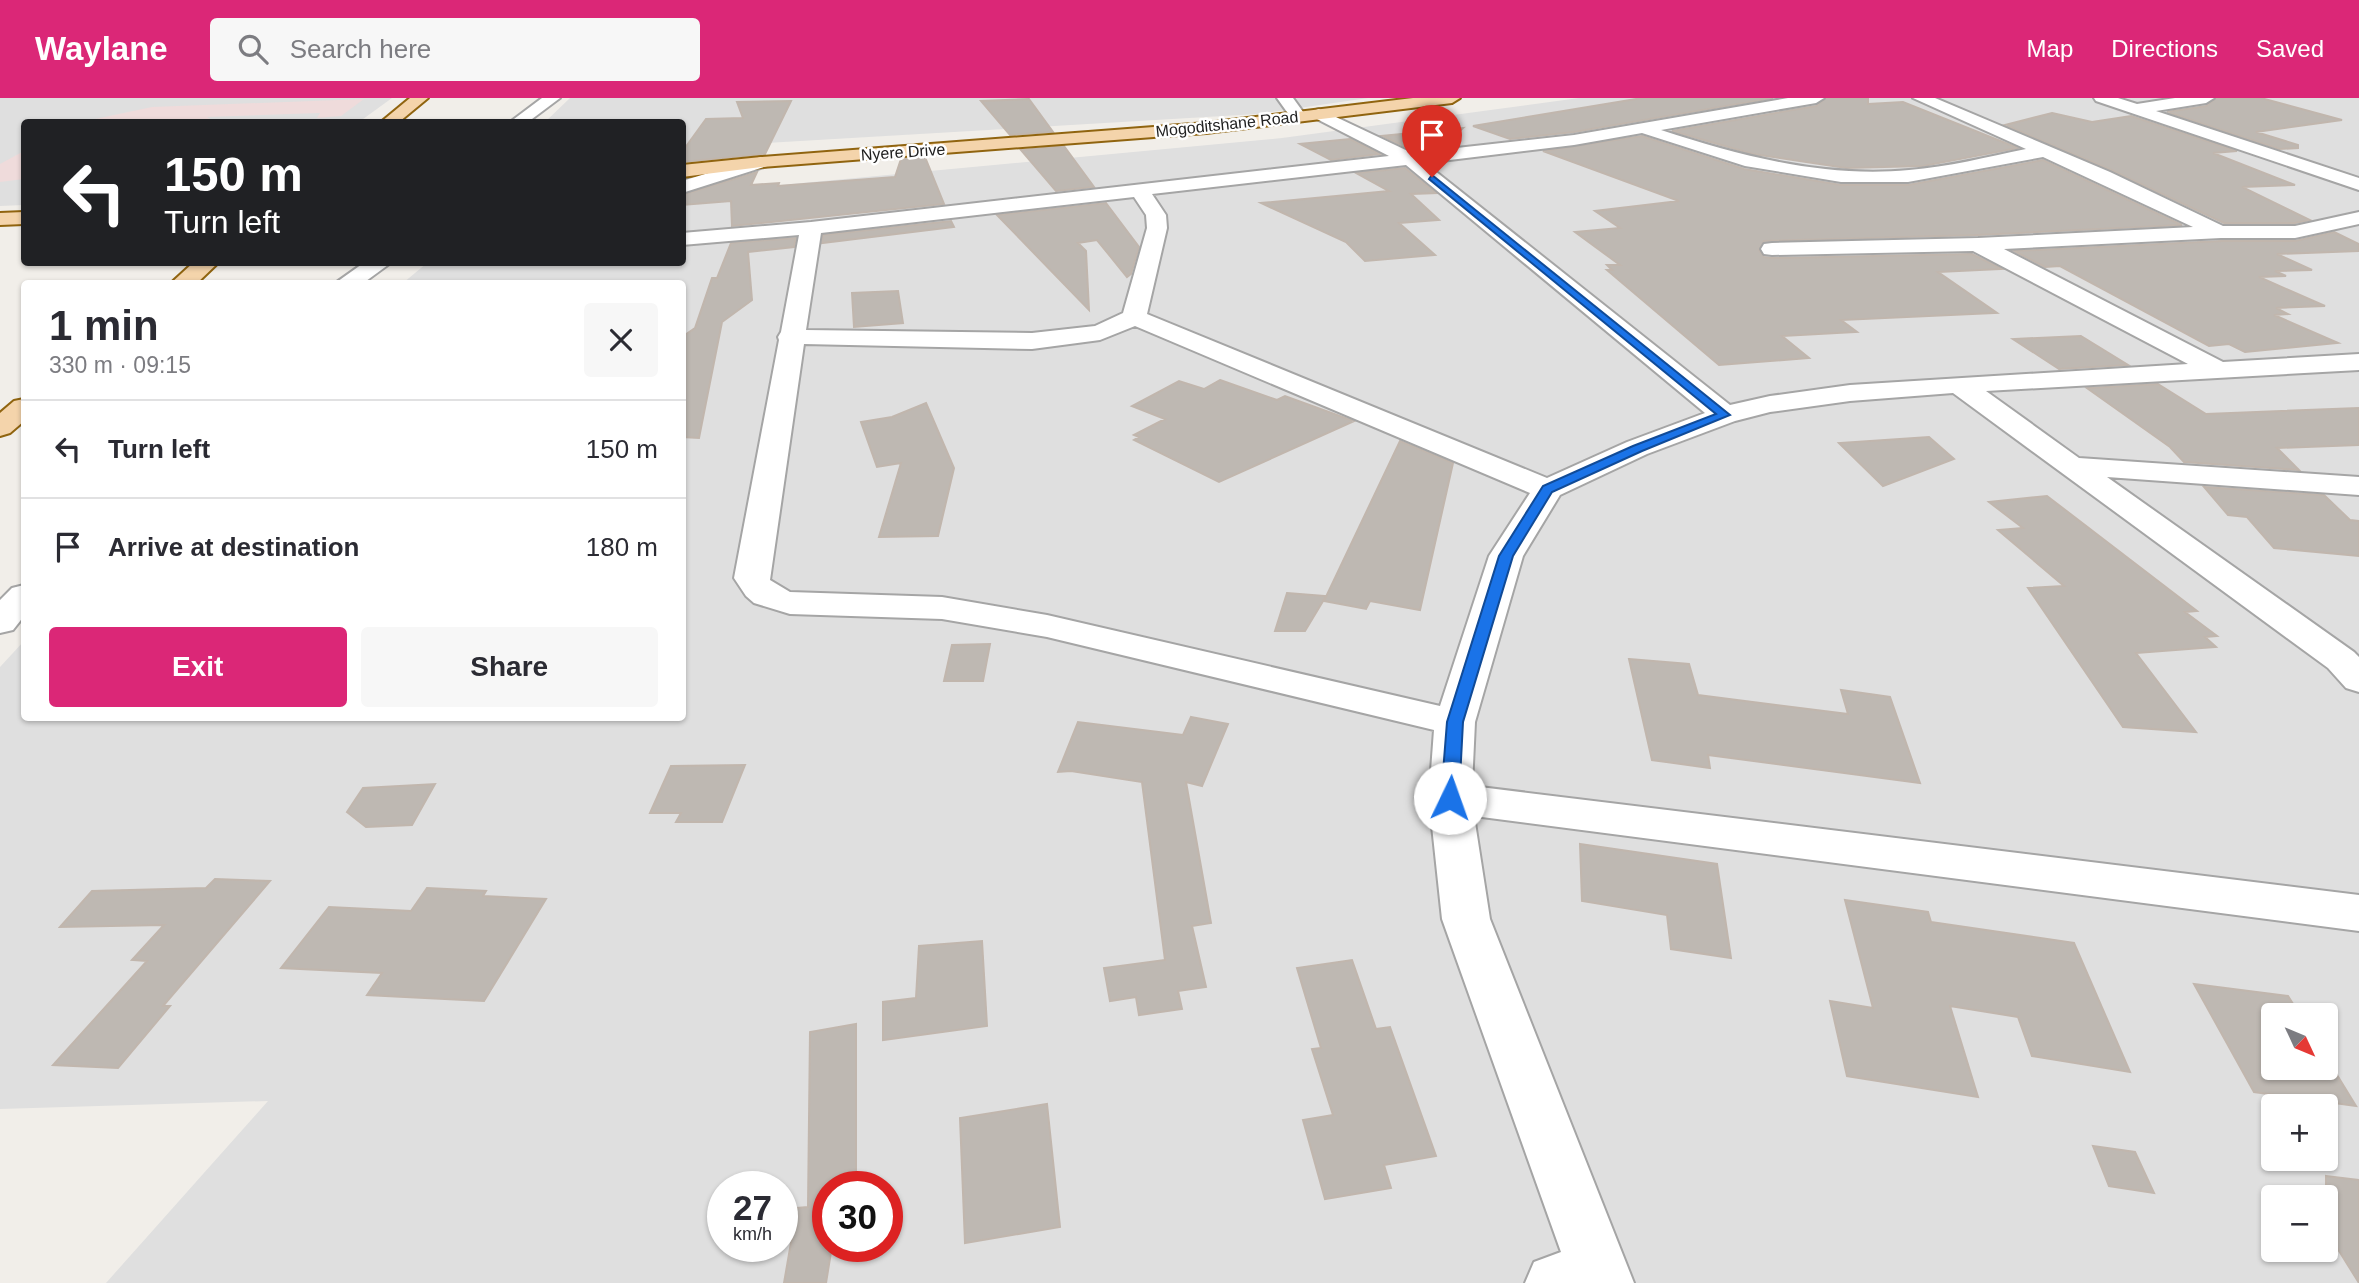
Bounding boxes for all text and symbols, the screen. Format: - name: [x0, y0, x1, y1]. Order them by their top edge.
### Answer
- search box: [210, 18, 700, 81]
- text: Waylane: [35, 30, 168, 67]
- icon: search: [234, 30, 272, 68]
- text: Search here: [290, 34, 431, 64]
- text: Map: [2027, 35, 2073, 62]
- text: Directions: [2111, 35, 2218, 62]
- text: Saved: [2256, 35, 2324, 62]
- pin: [1402, 105, 1462, 177]
- street label: Mogoditshane Road: [1155, 108, 1299, 140]
- icon: arrive: [1413, 116, 1451, 154]
- street label: Nyere Drive: [860, 141, 946, 163]
- icon: left: [49, 147, 140, 238]
- text: 150 m: [164, 147, 303, 201]
- text: Turn left: [164, 204, 280, 240]
- text: 1 min: [49, 302, 159, 349]
- button: close: [584, 303, 658, 377]
- text: 330 m · 09:15: [49, 352, 191, 378]
- icon: left: [49, 430, 87, 468]
- text: Turn left: [108, 434, 210, 464]
- text: 150 m: [586, 434, 658, 464]
- icon: arrive: [49, 528, 87, 566]
- text: Arrive at destination: [108, 532, 359, 562]
- text: 180 m: [586, 532, 658, 562]
- button: Exit: [49, 627, 347, 707]
- button: Share: [361, 627, 658, 707]
- position arrow: [1413, 761, 1487, 835]
- north arrow: [2261, 1003, 2338, 1080]
- map controls: [2261, 1003, 2338, 1262]
- button: +: [2261, 1094, 2338, 1171]
- speed limit sign: 30: [812, 1171, 903, 1262]
- button: −: [2261, 1185, 2338, 1262]
- text: 27: [733, 1188, 772, 1227]
- text: km/h: [733, 1224, 772, 1244]

